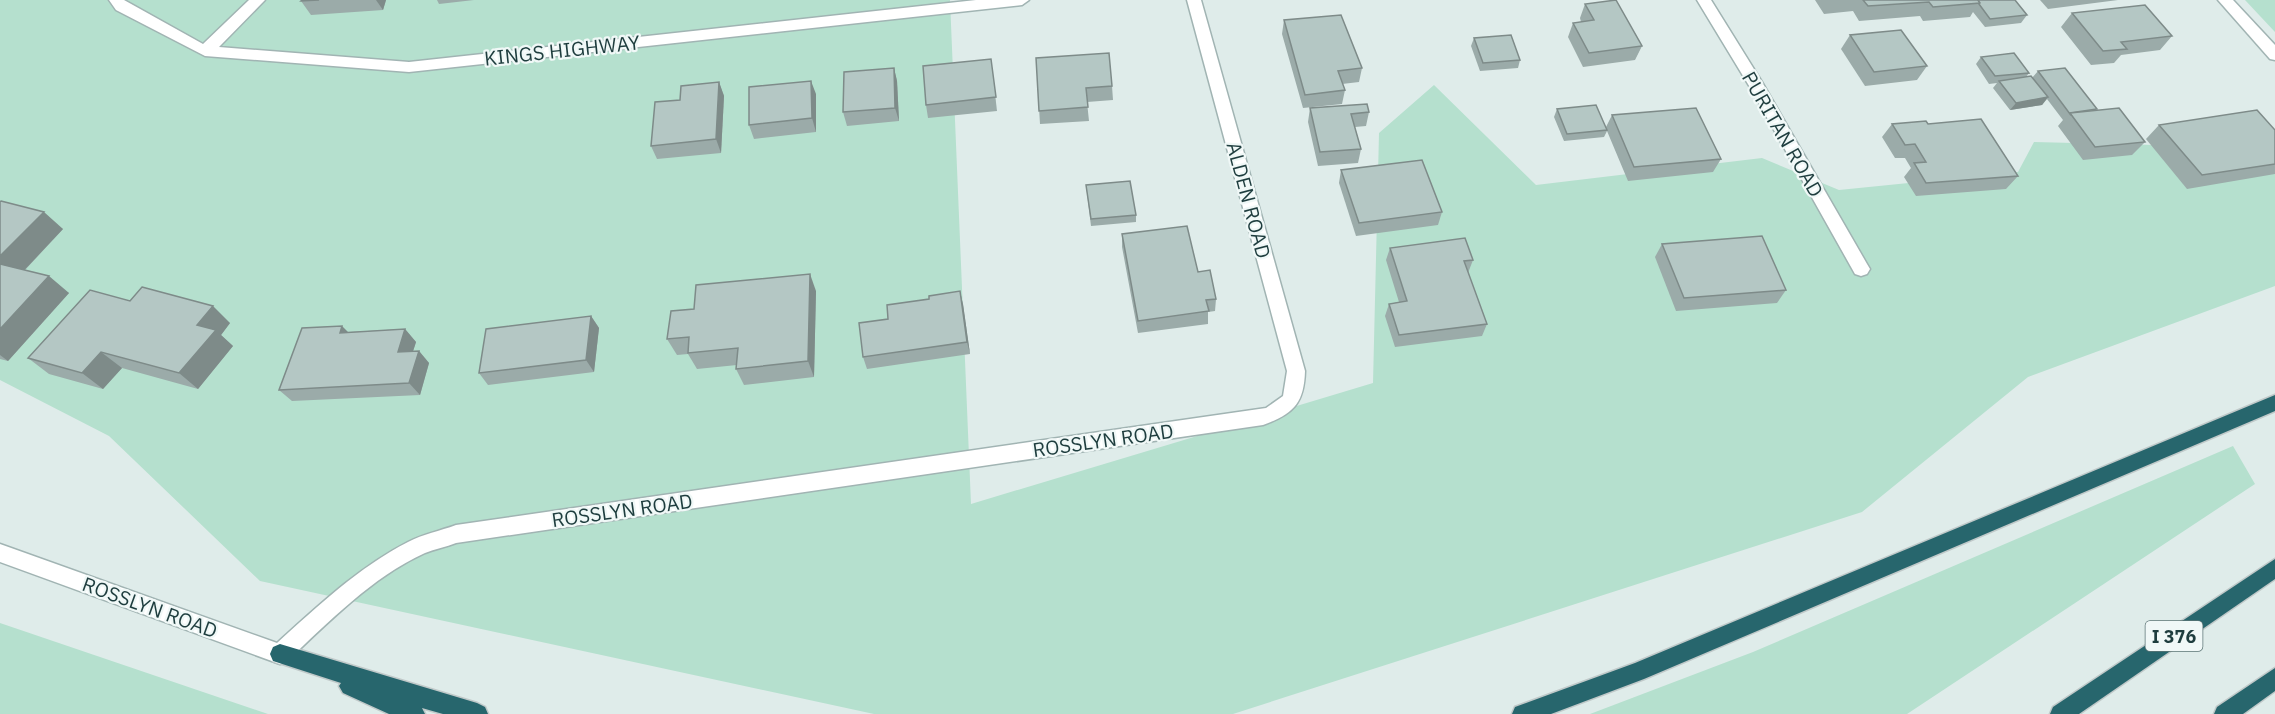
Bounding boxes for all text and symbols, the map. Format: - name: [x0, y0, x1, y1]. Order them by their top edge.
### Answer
- street label: KINGS HIGHWAY: [483, 28, 641, 72]
- street label: PURITAN ROAD: [1736, 66, 1830, 202]
- street label: ALDEN ROAD: [1220, 139, 1278, 261]
- street label: ROSSLYN ROAD: [1031, 417, 1175, 463]
- street label: ROSSLYN ROAD: [550, 487, 694, 533]
- street label: ROSSLYN ROAD: [79, 570, 221, 644]
- road number: I 376: [2146, 621, 2202, 651]

